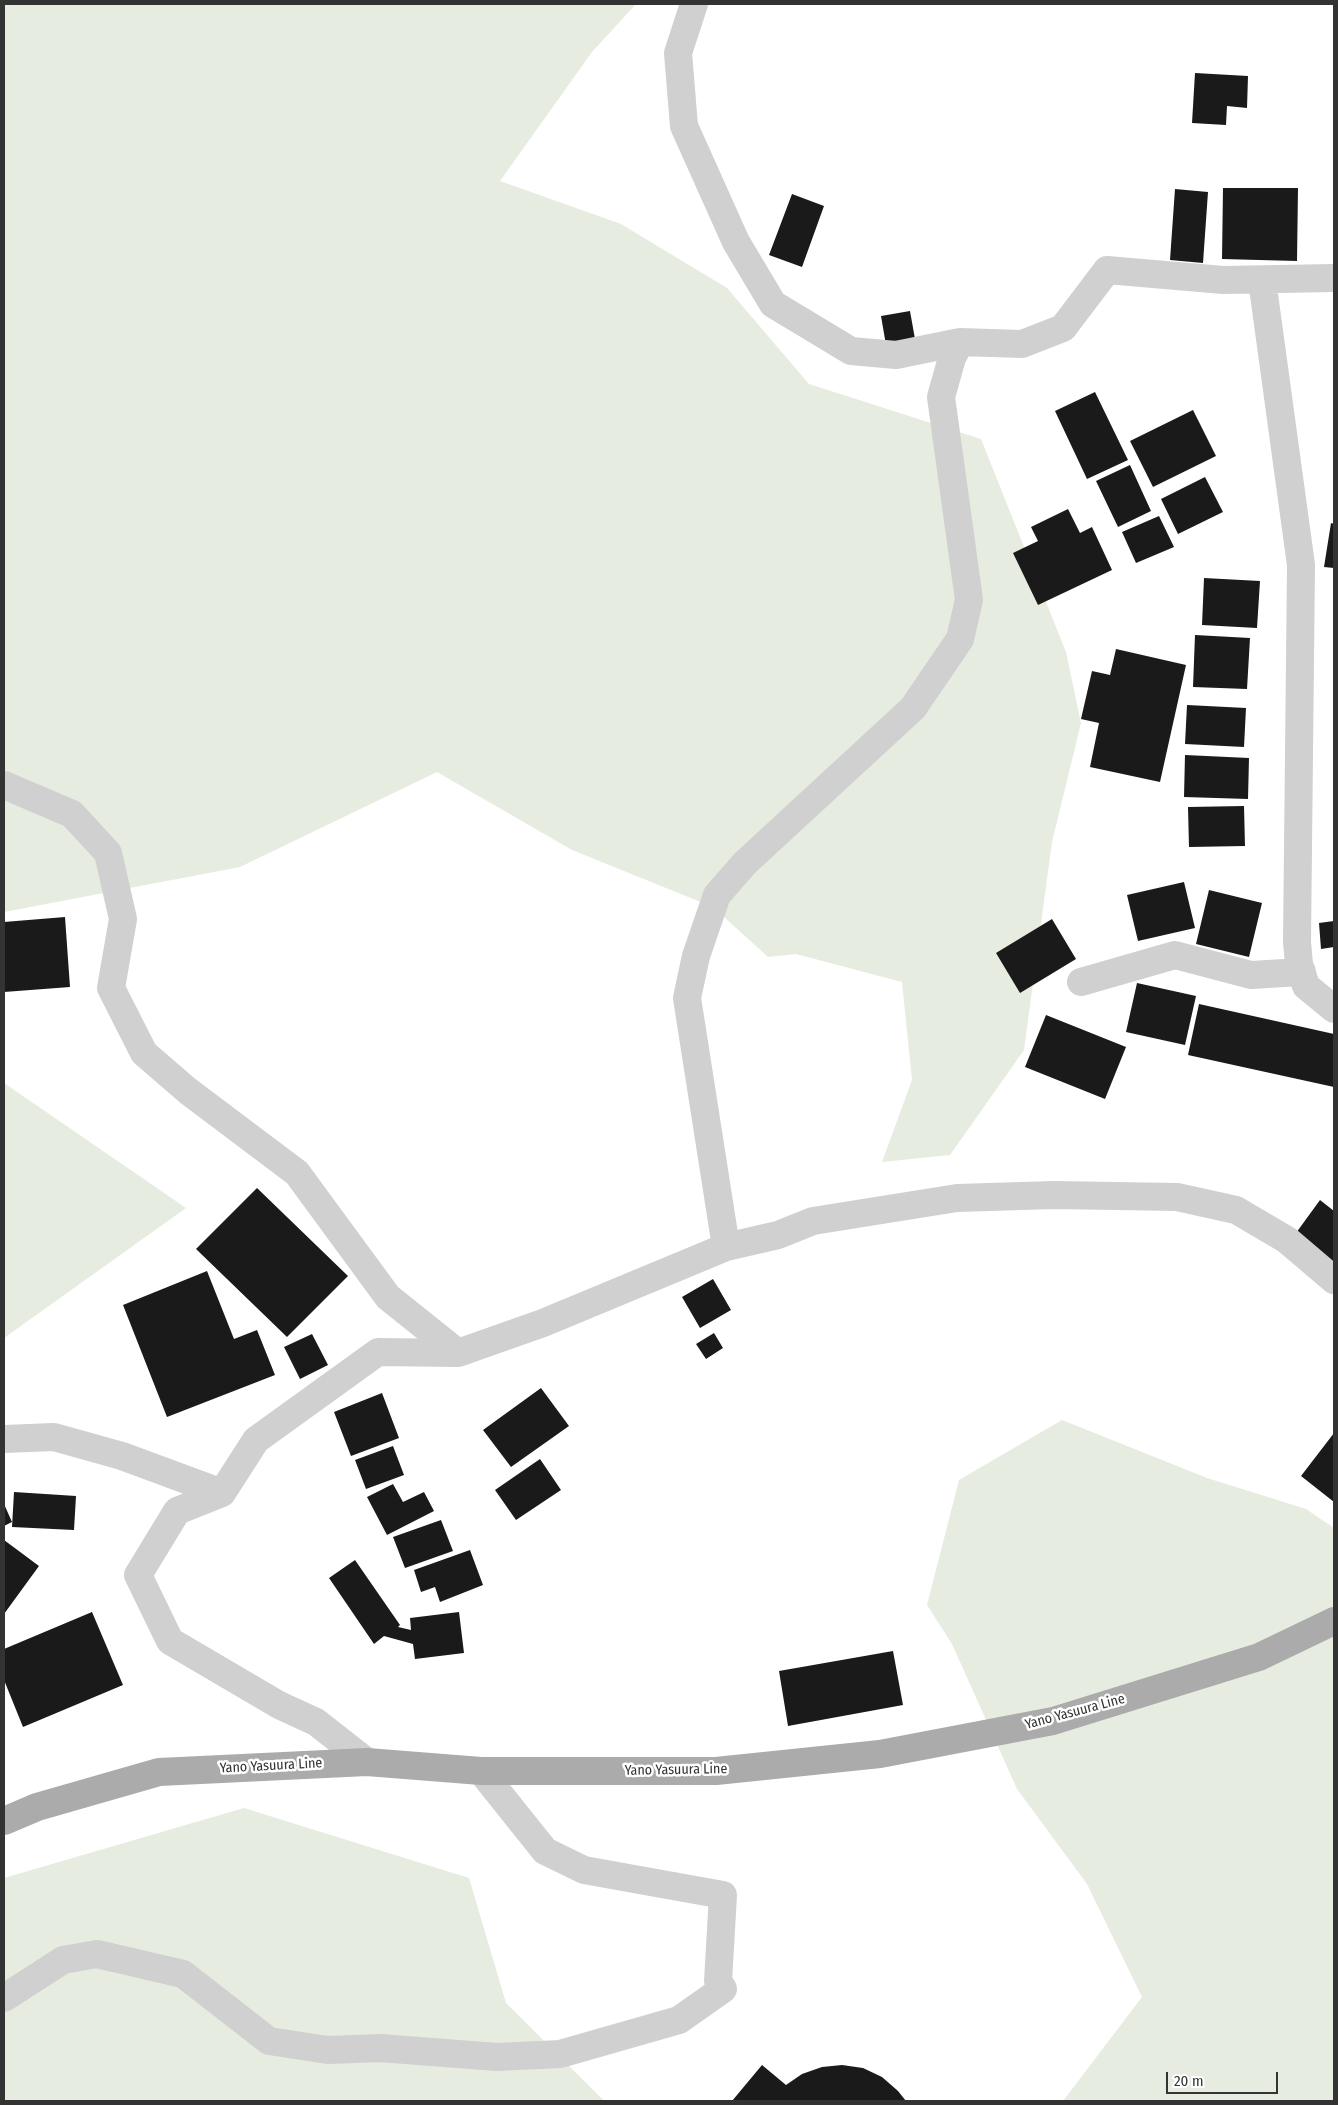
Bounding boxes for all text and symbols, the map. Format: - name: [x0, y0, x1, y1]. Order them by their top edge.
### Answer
- street label: Yano Yasuura Line: [1023, 1691, 1127, 1733]
- street label: Yano Yasuura Line: [219, 1755, 323, 1777]
- street label: Yano Yasuura Line: [625, 1761, 727, 1779]
- scale bar: [1168, 2062, 1280, 2094]
- text: 20 m: [1174, 2072, 1204, 2090]

